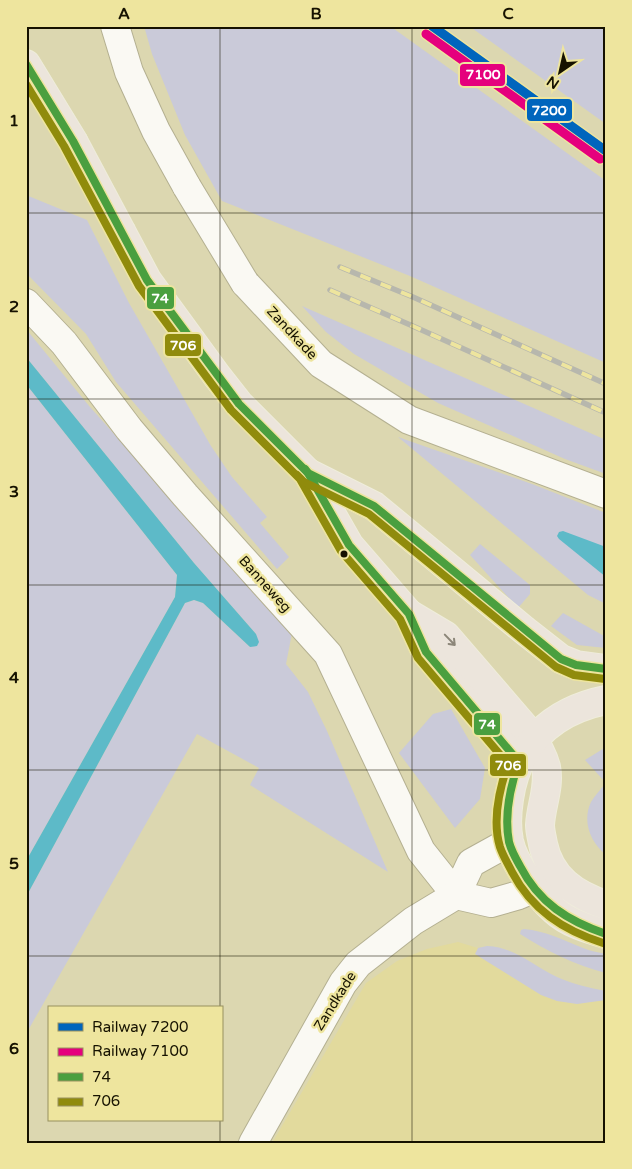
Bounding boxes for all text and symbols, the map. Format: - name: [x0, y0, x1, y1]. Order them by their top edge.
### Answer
- text: A: [118, 4, 130, 24]
- text: B: [310, 4, 322, 24]
- text: C: [502, 4, 514, 24]
- north arrow: [534, 48, 584, 98]
- line badge: 7100: [459, 63, 506, 87]
- text: 7100: [465, 66, 501, 83]
- text: N: [544, 72, 562, 93]
- line badge: 7200: [526, 98, 573, 122]
- text: 7200: [531, 102, 567, 119]
- text: 1: [9, 111, 19, 131]
- line badge: 74: [146, 286, 175, 310]
- text: 74: [151, 290, 169, 307]
- text: 2: [9, 297, 19, 317]
- street label: Zandkade: [263, 303, 321, 363]
- line badge: 706: [164, 333, 202, 357]
- text: 706: [170, 337, 196, 354]
- text: 3: [9, 482, 19, 502]
- unlabelled marker: [339, 549, 349, 559]
- street label: Banneweg: [235, 552, 295, 616]
- one-way arrow: [444, 634, 456, 647]
- text: 4: [9, 668, 19, 688]
- line badge: 74: [473, 712, 501, 736]
- text: 74: [478, 716, 496, 733]
- line badge: 706: [489, 753, 527, 777]
- text: 706: [495, 757, 521, 774]
- text: 5: [9, 854, 19, 874]
- street label: Zandkade: [310, 968, 360, 1034]
- legend: [48, 1006, 222, 1122]
- text: Railway 7200: [92, 1018, 188, 1036]
- text: 6: [9, 1039, 19, 1059]
- text: Railway 7100: [92, 1042, 188, 1060]
- text: 74: [92, 1068, 111, 1086]
- text: 706: [92, 1092, 120, 1110]

